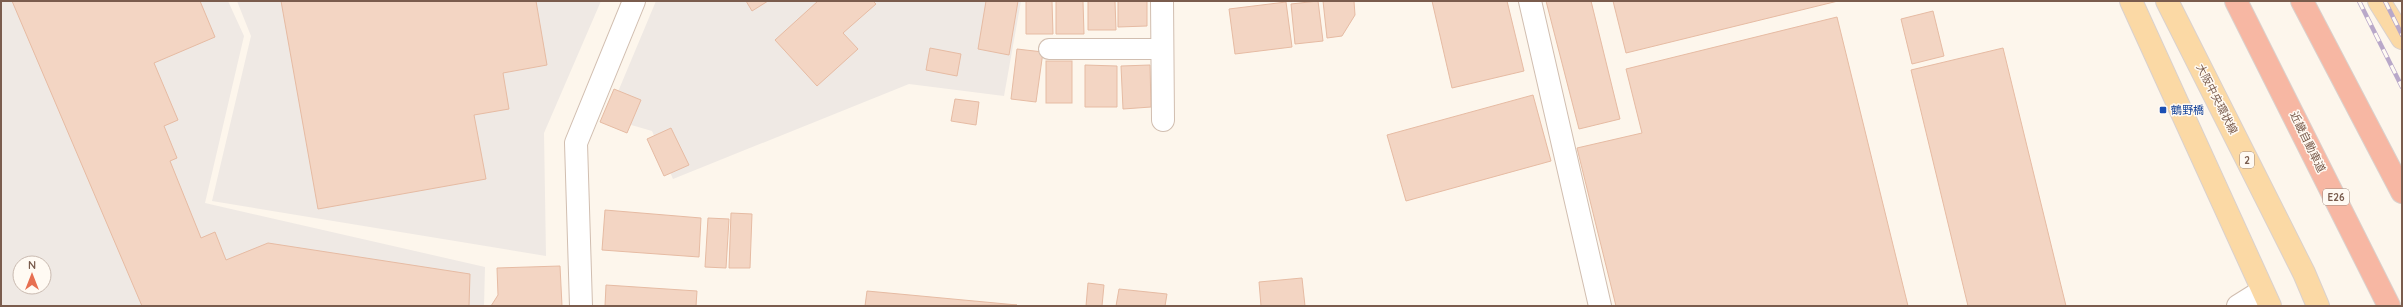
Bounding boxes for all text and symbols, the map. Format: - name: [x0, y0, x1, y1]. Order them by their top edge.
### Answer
- street label: 大阪中央環状線: [2193, 62, 2241, 136]
- place label: 鶴野橋: [2171, 103, 2204, 117]
- marker: 鶴野橋: [2158, 105, 2168, 115]
- street label: 近畿自動車道: [2287, 109, 2329, 175]
- road number: 2: [2240, 152, 2254, 168]
- road number: E26: [2323, 189, 2349, 205]
- north arrow: [12, 255, 52, 295]
- text: N: [28, 258, 36, 272]

